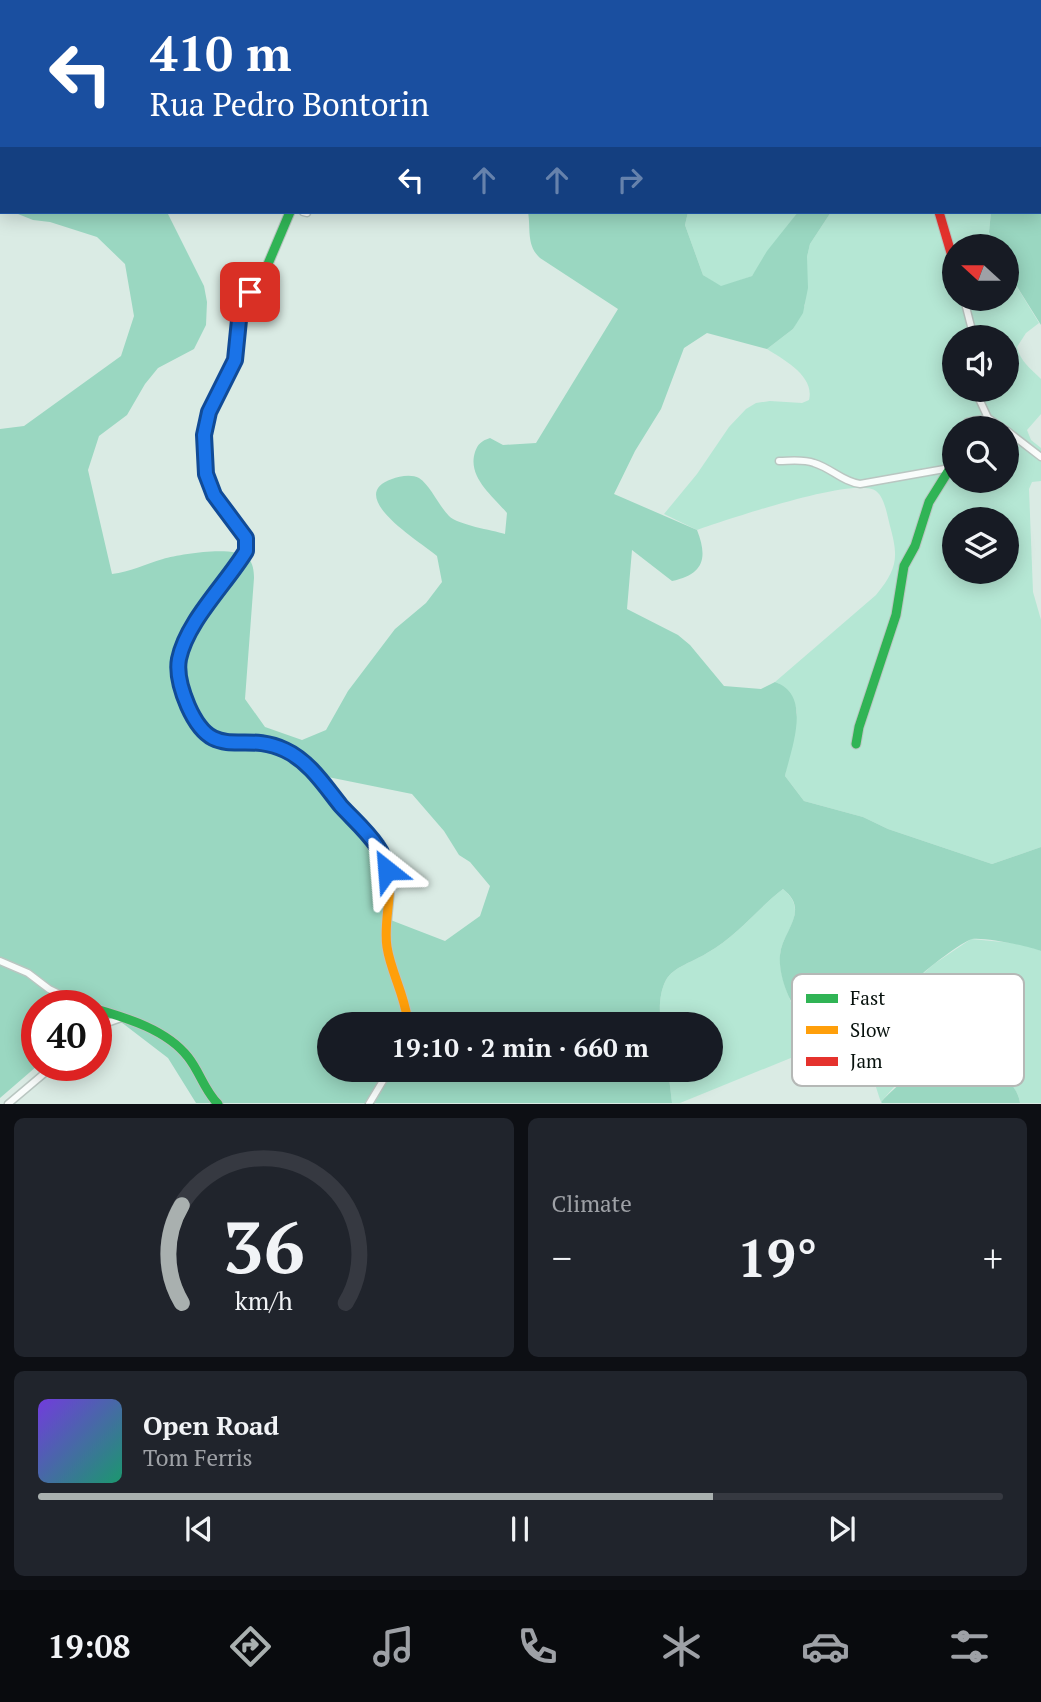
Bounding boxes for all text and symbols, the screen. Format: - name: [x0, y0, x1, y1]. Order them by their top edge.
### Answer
- text: 410 m: [150, 20, 292, 85]
- icon: left: [35, 28, 126, 119]
- text: Rua Pedro Bontorin: [150, 83, 429, 125]
- icon: left: [392, 161, 430, 199]
- icon: ahead: [465, 161, 503, 199]
- icon: ahead: [538, 161, 576, 199]
- icon: right: [611, 161, 649, 199]
- north arrow: [942, 234, 1018, 312]
- map controls: [942, 234, 1019, 584]
- pin: [220, 262, 280, 322]
- icon: arrive: [231, 273, 269, 311]
- button: sound: [942, 325, 1019, 402]
- button: search: [942, 416, 1019, 493]
- button: layers: [942, 507, 1019, 584]
- position arrow: [350, 833, 424, 907]
- legend: [792, 974, 1024, 1086]
- text: Fast: [850, 985, 885, 1010]
- speed limit sign: 40: [21, 990, 112, 1081]
- text: Slow: [850, 1017, 891, 1042]
- text: 19:10 · 2 min · 660 m: [391, 1030, 649, 1064]
- text: Jam: [850, 1048, 883, 1073]
- text: Climate: [552, 1188, 632, 1219]
- text: 36: [223, 1198, 305, 1295]
- text: 19°: [737, 1223, 817, 1292]
- text: −: [552, 1233, 572, 1283]
- text: +: [983, 1233, 1003, 1283]
- text: km/h: [235, 1284, 293, 1317]
- text: Open Road: [143, 1408, 279, 1442]
- text: Tom Ferris: [143, 1442, 253, 1473]
- icon: previous: [180, 1510, 218, 1548]
- icon: pause: [501, 1510, 539, 1548]
- icon: next: [823, 1510, 861, 1548]
- icon: directions: [226, 1622, 275, 1671]
- icon: music: [369, 1622, 418, 1671]
- icon: phone: [513, 1622, 562, 1671]
- icon: climate: [657, 1622, 706, 1671]
- icon: car: [801, 1622, 850, 1671]
- icon: filters: [945, 1622, 994, 1671]
- text: 19:08: [47, 1625, 131, 1667]

